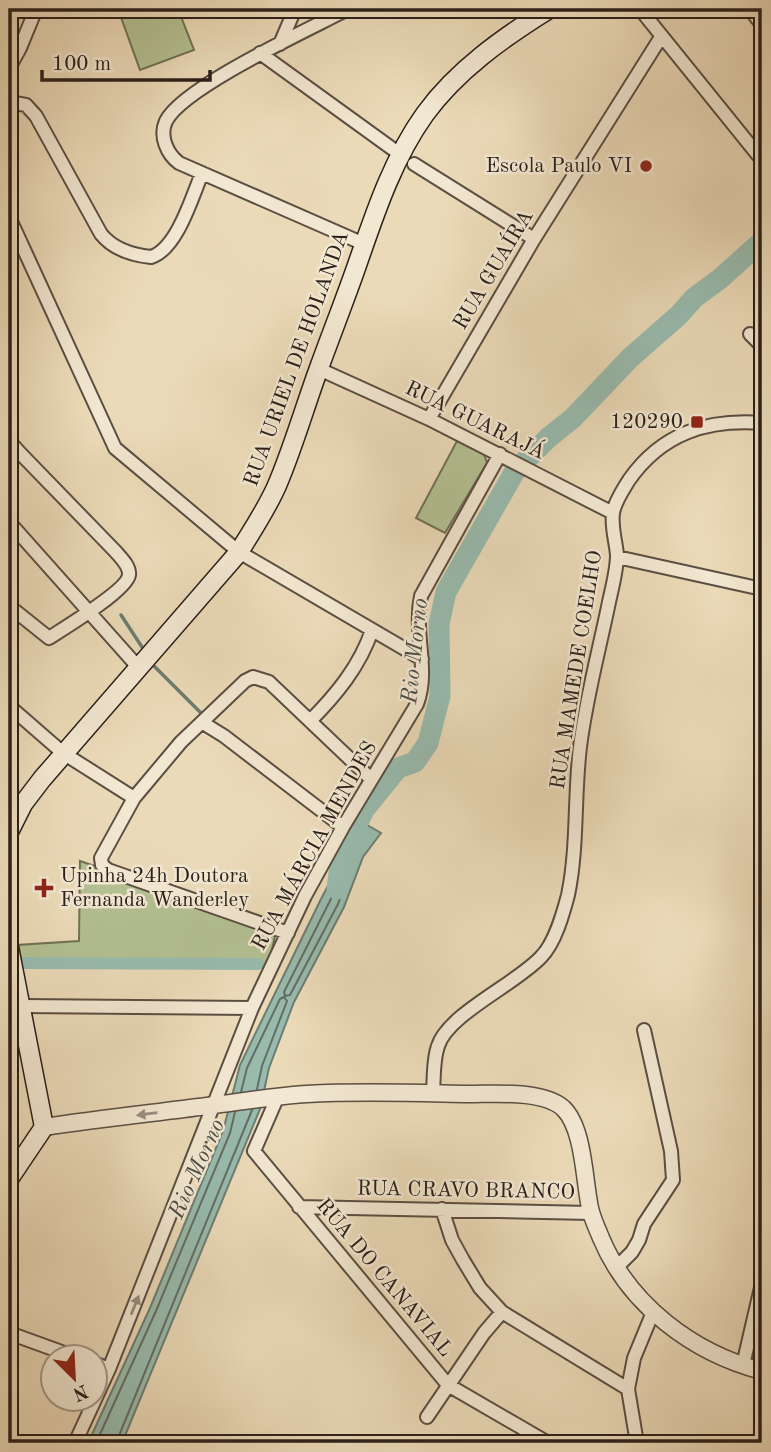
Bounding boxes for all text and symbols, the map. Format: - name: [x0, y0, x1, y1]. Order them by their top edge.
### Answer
- scale bar: [42, 38, 210, 82]
- text: 100 m: [52, 54, 111, 75]
- place label: Escola Paulo VI: [486, 156, 632, 177]
- marker: Escola Paulo VI: [638, 158, 654, 174]
- street label: RUA GUAÍRA: [447, 204, 538, 333]
- street label: RUA URIEL DE HOLANDA: [241, 229, 353, 489]
- street label: RUA GUARAJÁ: [402, 374, 550, 464]
- place label: 120290: [610, 412, 683, 433]
- marker: 120290: [689, 414, 705, 430]
- street label: RUA MAMEDE COELHO: [548, 549, 606, 791]
- water label: Rio Morno: [398, 597, 432, 706]
- street label: RUA MÁRCIA MENDES: [245, 736, 381, 954]
- place label: Upinha 24h Doutora Fernanda Wanderley: [60, 866, 249, 911]
- marker: Upinha 24h Doutora Fernanda Wanderley: [34, 878, 54, 898]
- one-way arrow: [136, 1108, 158, 1119]
- water label: Rio Morno: [164, 1116, 229, 1223]
- street label: RUA CRAVO BRANCO: [357, 1179, 575, 1203]
- street label: RUA DO CANAVIAL: [312, 1195, 456, 1361]
- one-way arrow: [129, 1295, 140, 1316]
- north arrow: [38, 1344, 108, 1414]
- text: N: [69, 1380, 90, 1403]

